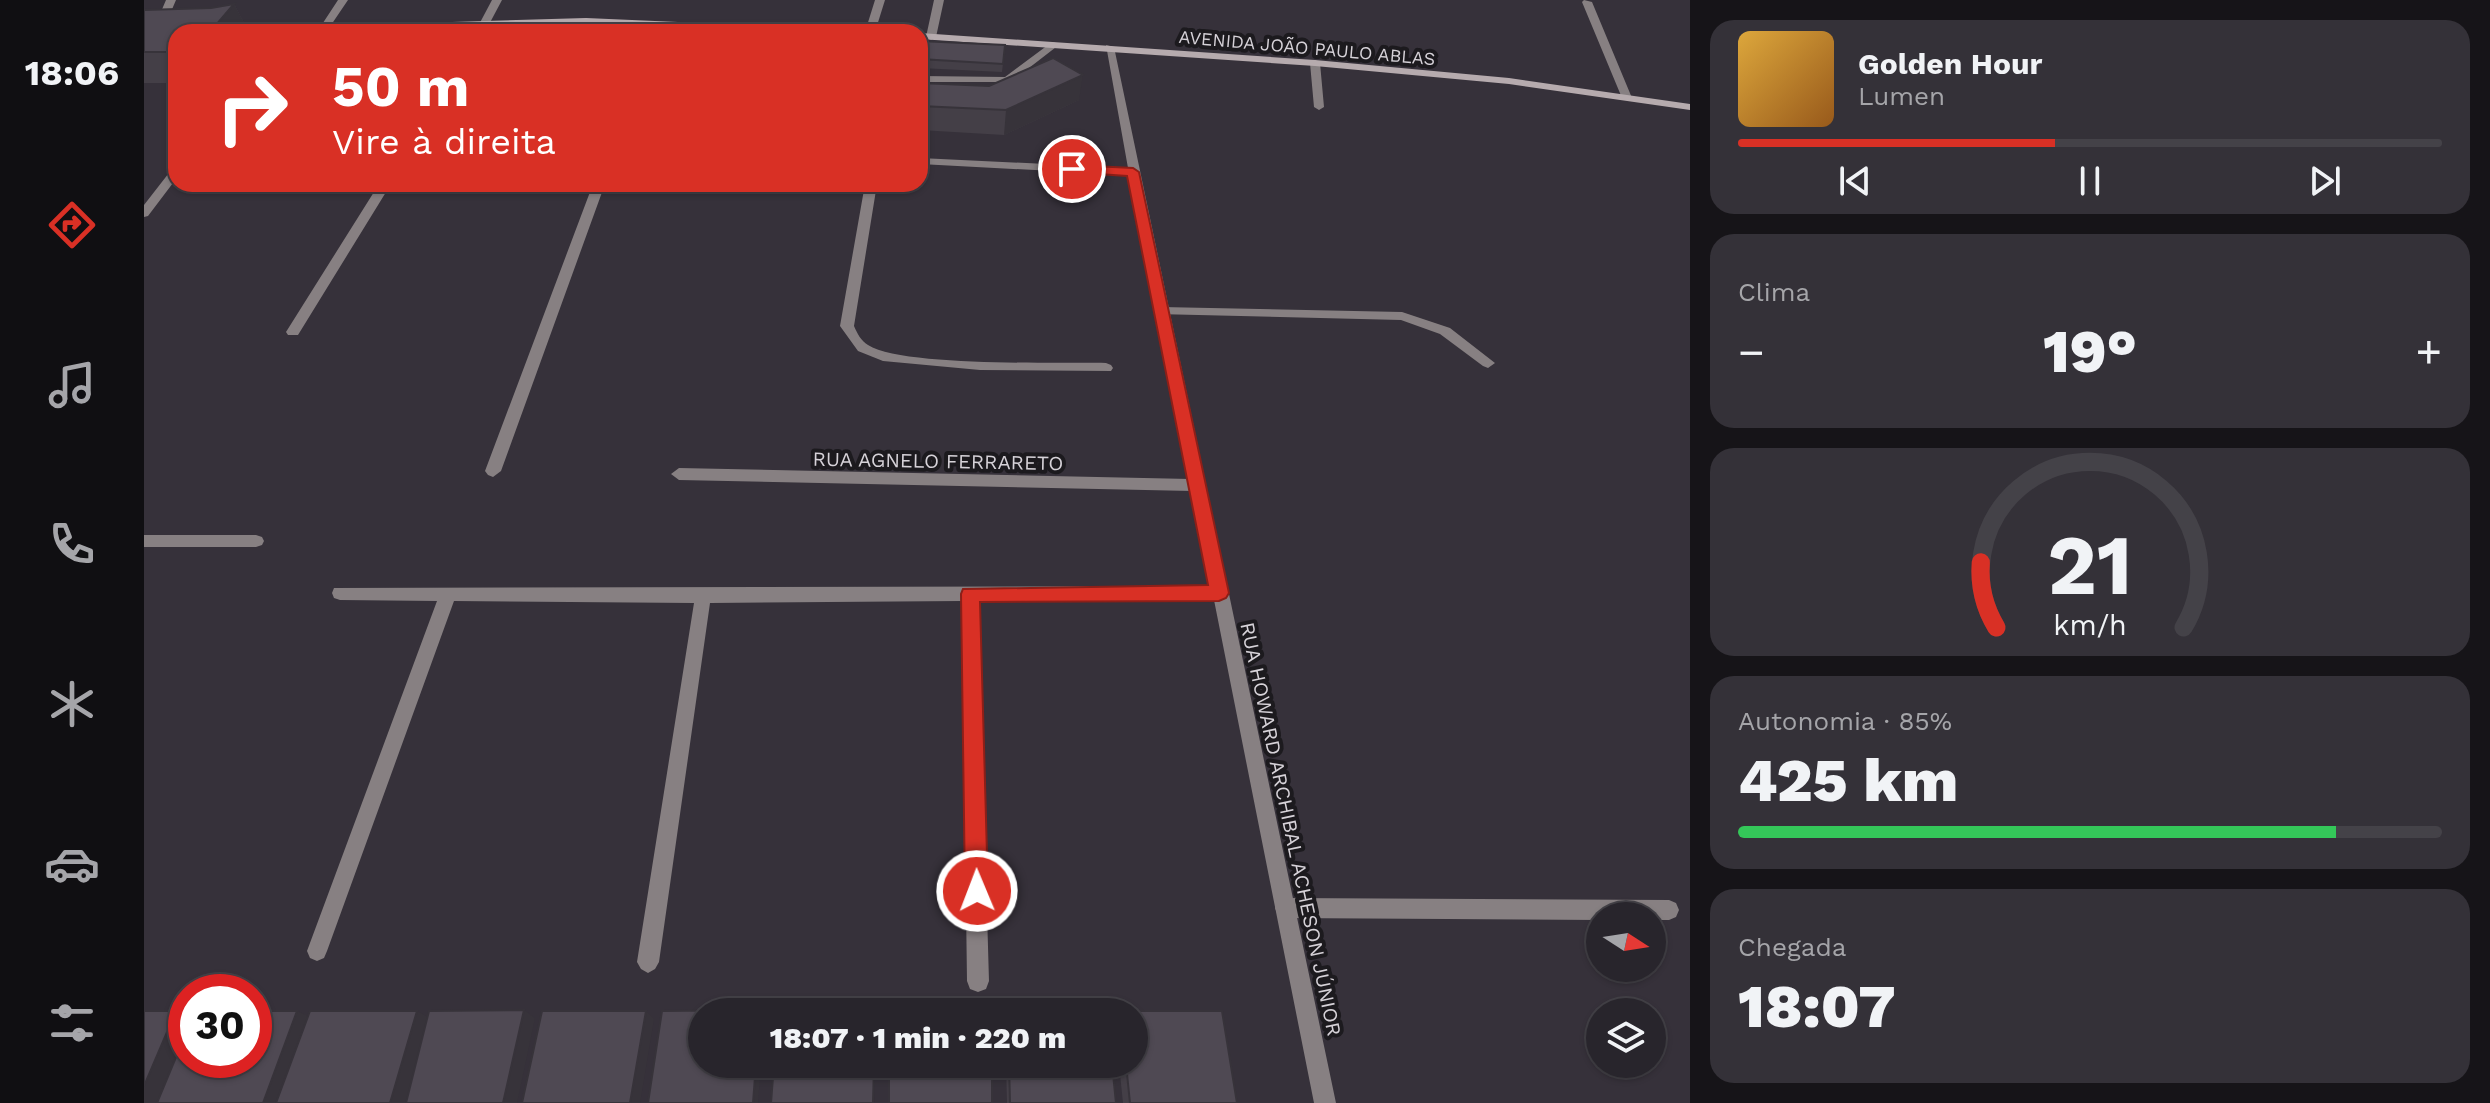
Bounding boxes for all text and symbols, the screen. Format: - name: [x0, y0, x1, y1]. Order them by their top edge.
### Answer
- street label: AVENIDA JOÃO PAULO ABLAS: [1178, 26, 1436, 69]
- text: Golden Hour: [1858, 46, 2042, 81]
- text: 18:06: [25, 52, 119, 94]
- text: 50 m: [332, 54, 469, 120]
- icon: right: [200, 56, 304, 160]
- text: Lumen: [1858, 81, 1945, 111]
- text: Vire à direita: [332, 121, 556, 163]
- pin: [1038, 135, 1106, 203]
- icon: arrive: [1050, 147, 1094, 191]
- icon: previous: [1833, 159, 1877, 203]
- icon: pause: [2068, 159, 2112, 203]
- icon: next: [2303, 159, 2347, 203]
- icon: directions: [44, 197, 100, 253]
- text: Clima: [1738, 277, 1810, 307]
- text: 19°: [2043, 316, 2137, 387]
- text: −: [1738, 326, 1765, 378]
- text: +: [2415, 326, 2442, 378]
- icon: music: [44, 357, 100, 413]
- street label: RUA AGNELO FERRARETO: [812, 447, 1064, 475]
- icon: phone: [44, 516, 100, 572]
- text: 21: [2047, 516, 2133, 613]
- text: km/h: [2053, 608, 2127, 642]
- street label: RUA HOWARD ARCHIBAL ACHESON JÚNIOR: [1235, 620, 1347, 1038]
- icon: climate: [44, 676, 100, 732]
- text: Autonomia · 85%: [1738, 706, 1952, 736]
- text: 425 km: [1738, 745, 1958, 816]
- icon: car: [44, 836, 100, 892]
- position arrow: [935, 849, 1019, 933]
- north arrow: [1586, 902, 1666, 982]
- map controls: [1586, 902, 1666, 1078]
- text: Chegada: [1738, 932, 1847, 962]
- text: 18:07: [1738, 971, 1896, 1042]
- speed limit sign: 30: [168, 974, 272, 1078]
- icon: filters: [44, 995, 100, 1051]
- button: layers: [1586, 998, 1666, 1078]
- text: 18:07 · 1 min · 220 m: [770, 1020, 1066, 1055]

